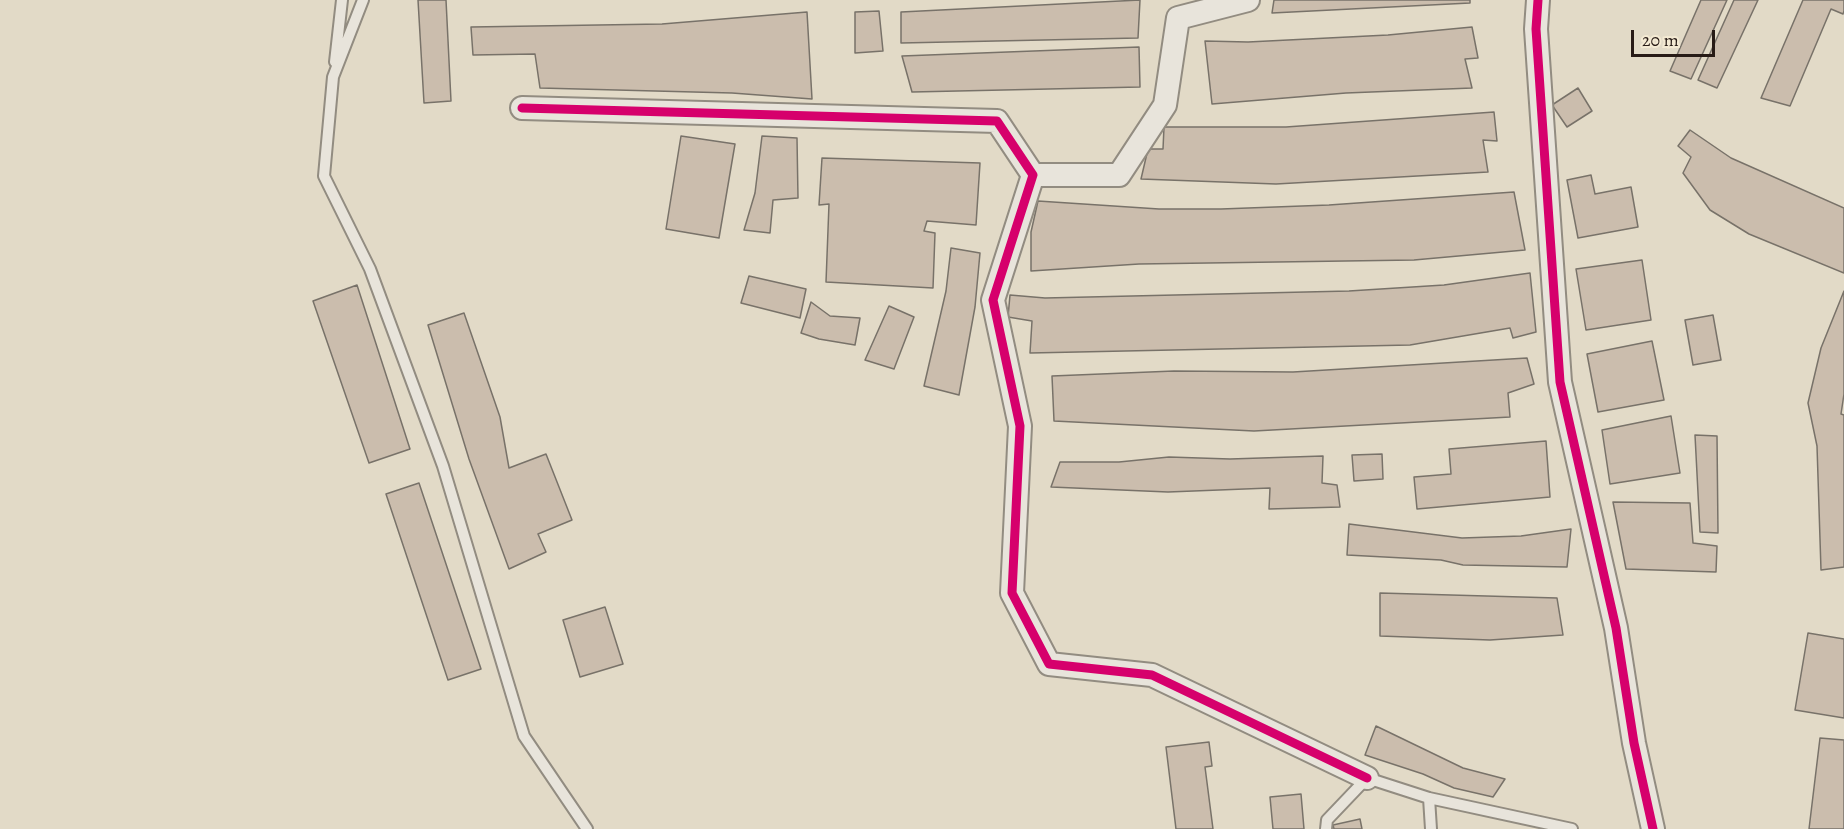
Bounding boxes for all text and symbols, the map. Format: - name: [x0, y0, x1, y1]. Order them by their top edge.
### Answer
- scale bar: [1634, 18, 1718, 56]
- text: 20 m: [1642, 28, 1679, 52]

